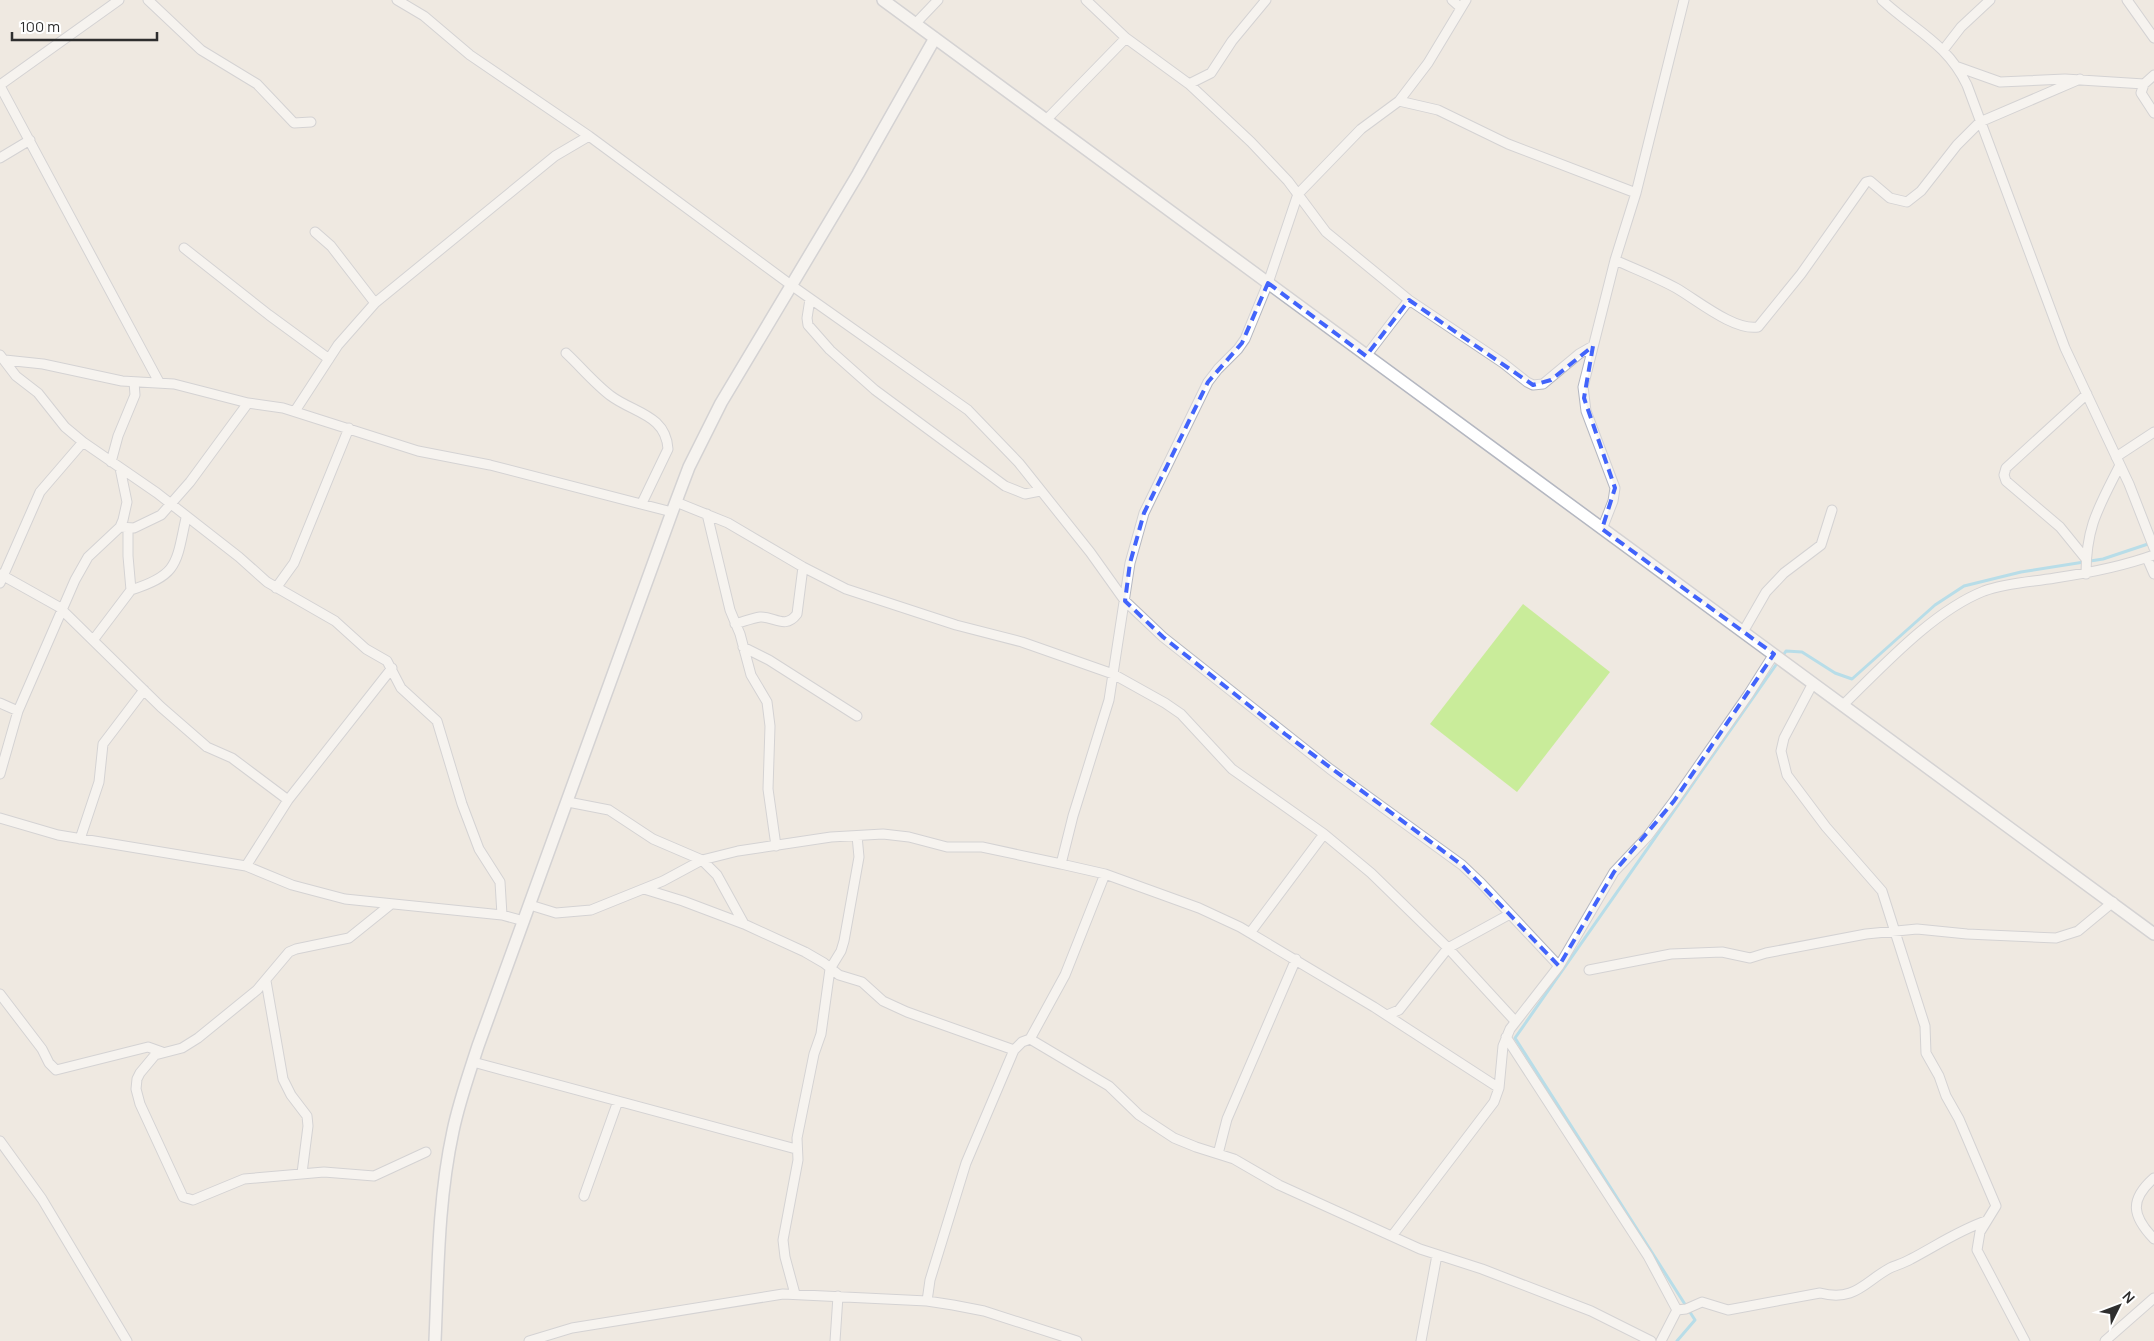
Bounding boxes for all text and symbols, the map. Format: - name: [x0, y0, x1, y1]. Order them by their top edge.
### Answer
- scale bar: [12, 10, 158, 42]
- text: 100 m: [20, 16, 60, 37]
- north arrow: [2094, 1281, 2144, 1331]
- text: N: [2119, 1287, 2139, 1307]

